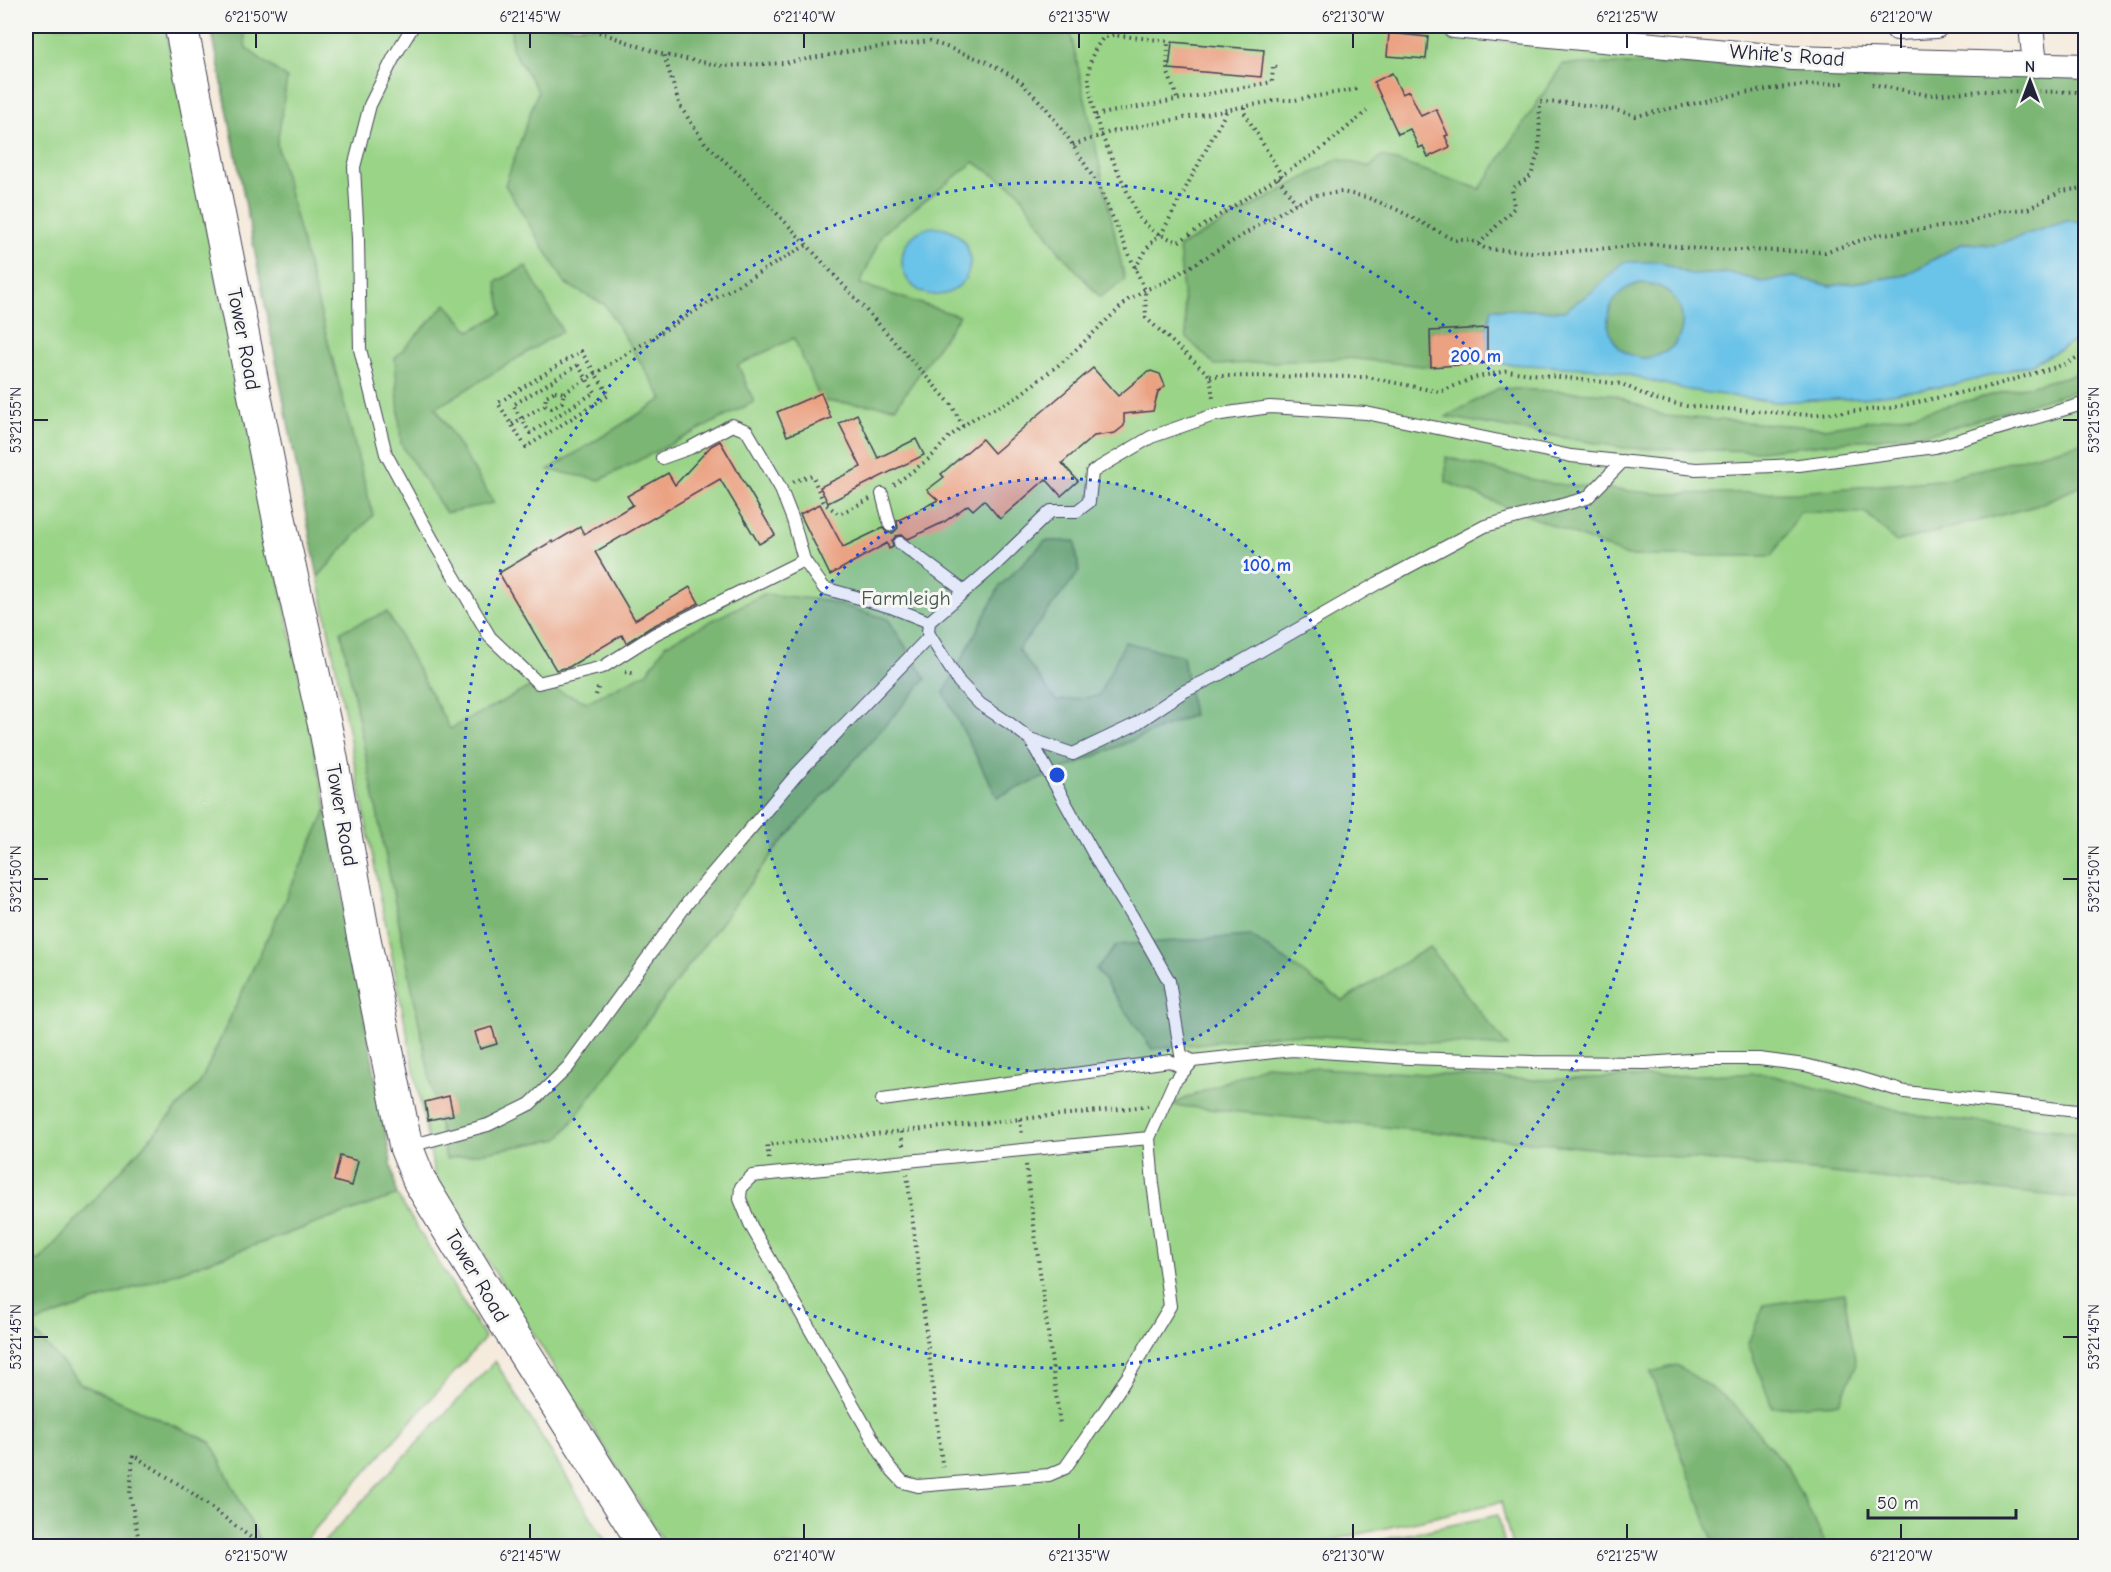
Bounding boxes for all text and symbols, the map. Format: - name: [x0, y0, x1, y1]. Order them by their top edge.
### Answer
- text: 6°21'50"W: [225, 8, 287, 26]
- text: 6°21'45"W: [499, 8, 561, 26]
- text: 6°21'40"W: [773, 8, 835, 26]
- text: 6°21'35"W: [1048, 8, 1110, 26]
- text: 6°21'30"W: [1322, 8, 1384, 26]
- text: 6°21'25"W: [1596, 8, 1658, 26]
- text: 6°21'20"W: [1870, 8, 1932, 26]
- street label: White's Road: [1729, 39, 1845, 71]
- north arrow: [2000, 51, 2060, 111]
- text: N: [2025, 58, 2035, 76]
- street label: Tower Road: [222, 286, 266, 392]
- text: 200 m: [1451, 346, 1501, 367]
- text: 53°21'55"N: [7, 387, 25, 453]
- text: 53°21'55"N: [2085, 387, 2103, 453]
- text: 100 m: [1243, 555, 1291, 576]
- park label: Farmleigh: [861, 586, 951, 610]
- street label: Tower Road: [321, 762, 363, 868]
- centre of rings: [1047, 765, 1067, 785]
- text: 53°21'50"N: [7, 845, 25, 913]
- text: 53°21'50"N: [2085, 845, 2103, 913]
- street label: Tower Road: [440, 1226, 514, 1326]
- text: 53°21'45"N: [7, 1304, 25, 1370]
- text: 53°21'45"N: [2085, 1304, 2103, 1370]
- scale bar: [1868, 1482, 2016, 1520]
- text: 50 m: [1877, 1493, 1919, 1514]
- text: 6°21'50"W: [225, 1547, 287, 1565]
- text: 6°21'45"W: [499, 1547, 561, 1565]
- text: 6°21'40"W: [773, 1547, 835, 1565]
- text: 6°21'35"W: [1048, 1547, 1110, 1565]
- text: 6°21'30"W: [1322, 1547, 1384, 1565]
- text: 6°21'25"W: [1596, 1547, 1658, 1565]
- text: 6°21'20"W: [1870, 1547, 1932, 1565]

